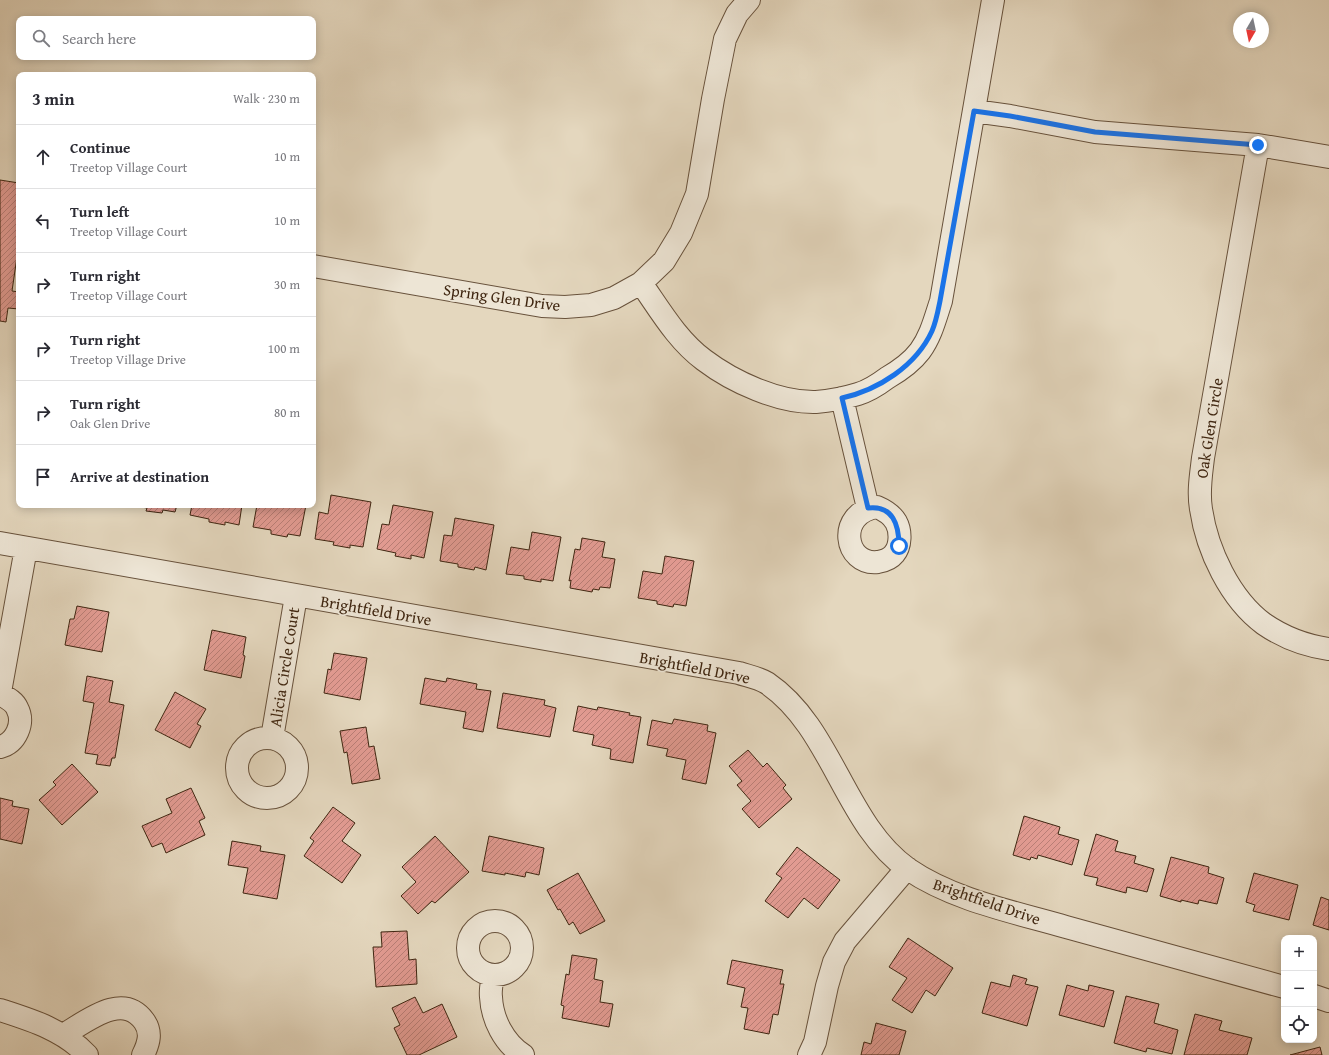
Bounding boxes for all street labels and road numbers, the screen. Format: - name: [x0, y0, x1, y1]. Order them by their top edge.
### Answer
- street label: Spring Glen Drive: [442, 277, 562, 317]
- street label: Oak Glen Circle: [1189, 376, 1229, 480]
- street label: Brightfield Drive: [319, 588, 433, 632]
- street label: Alicia Circle Court: [263, 605, 305, 729]
- street label: Brightfield Drive: [638, 645, 752, 689]
- street label: Brightfield Drive: [930, 871, 1044, 931]

